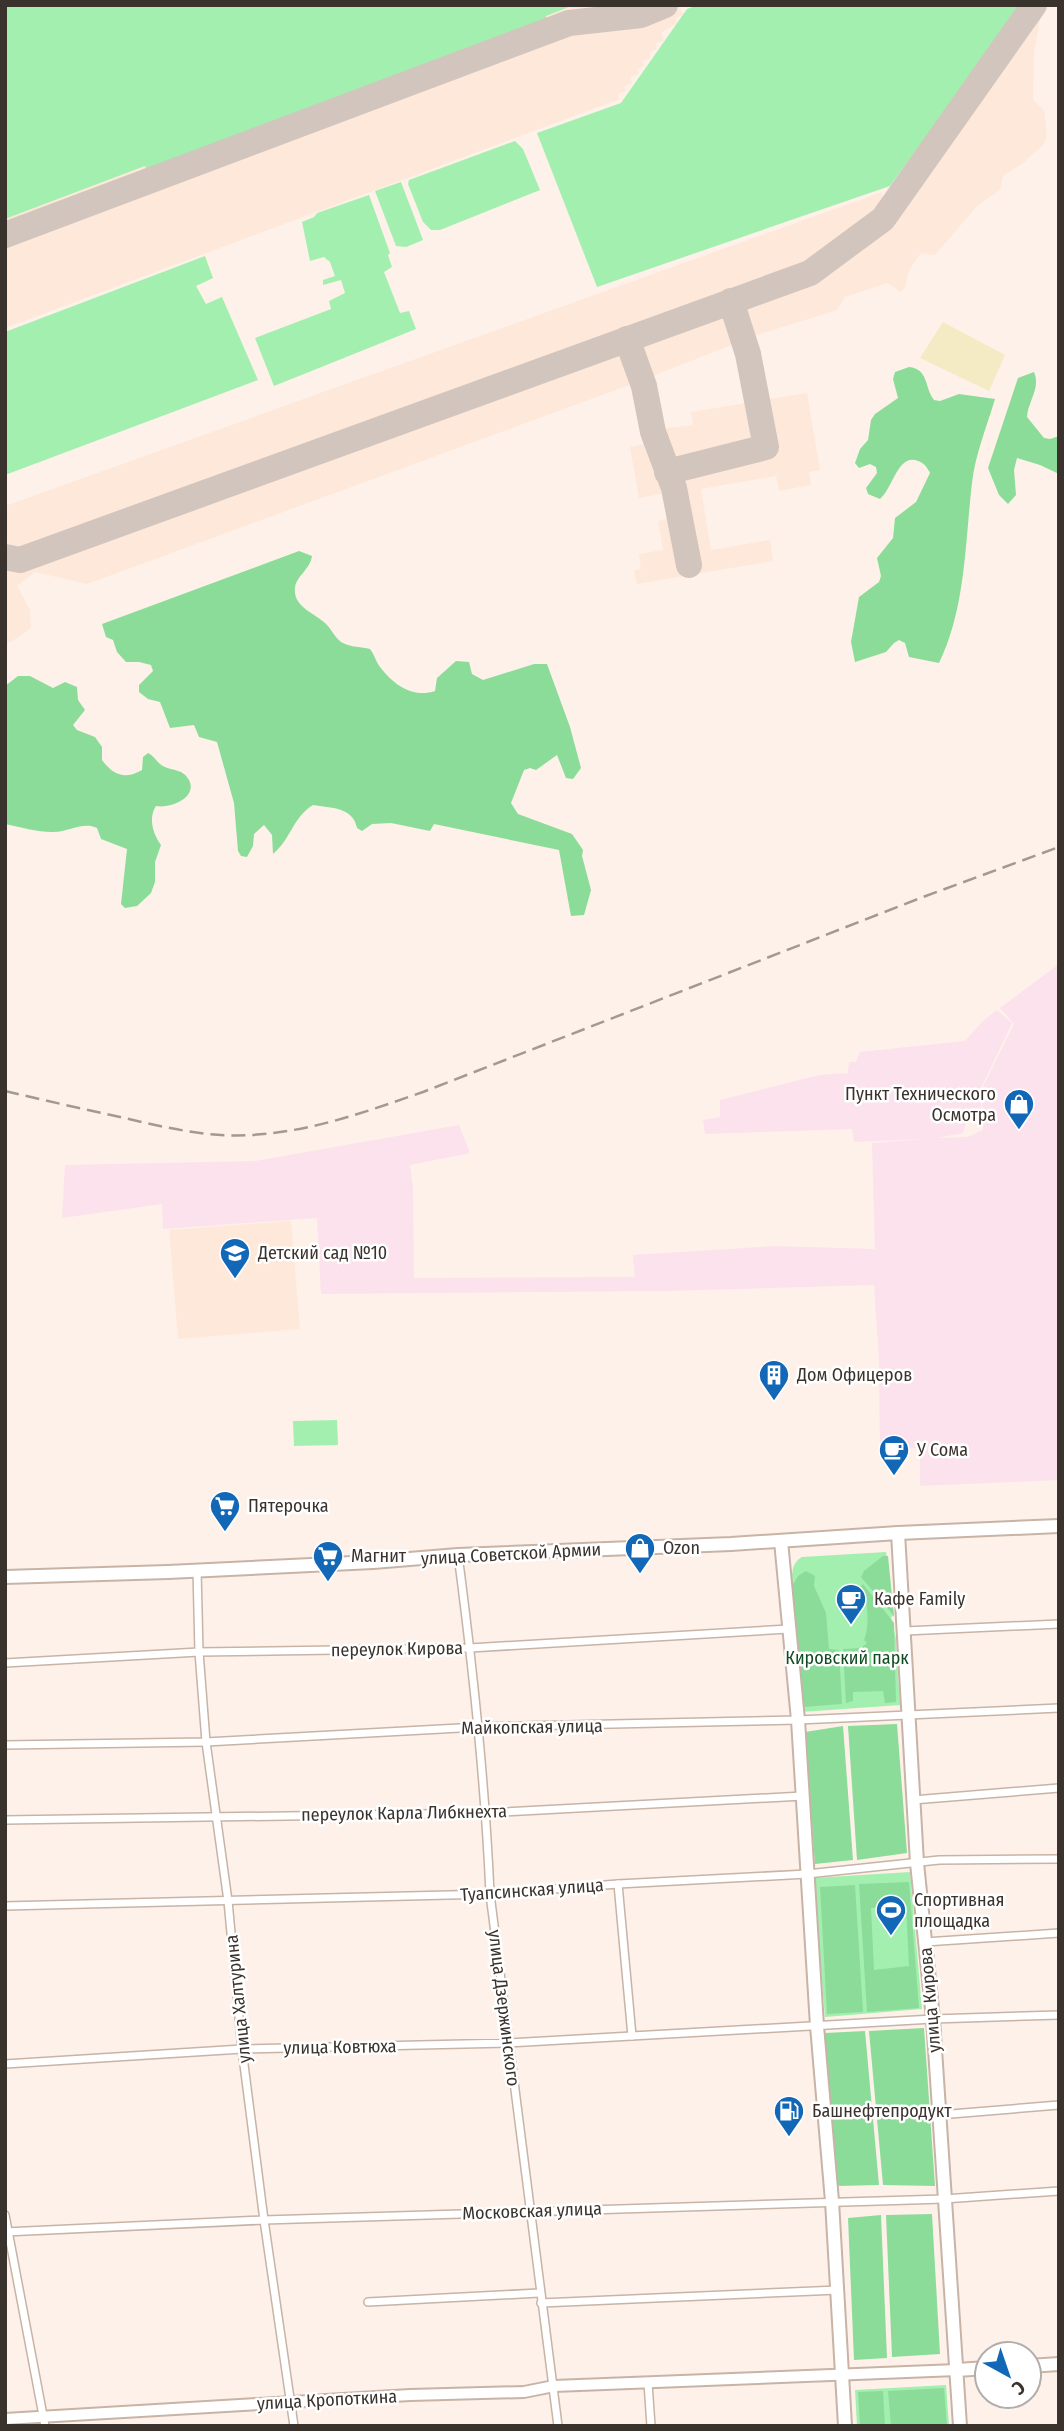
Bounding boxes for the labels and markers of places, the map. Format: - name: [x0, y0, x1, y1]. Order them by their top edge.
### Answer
- place label: Пункт Технического Осмотра: [845, 1083, 996, 1126]
- shop icon: Пункт Технического Осмотра: [1002, 1087, 1036, 1131]
- school or university icon: Детский сад №10: [218, 1236, 252, 1280]
- place label: Детский сад №10: [257, 1242, 387, 1264]
- building icon: Дом Офицеров: [757, 1358, 791, 1402]
- place label: Дом Офицеров: [796, 1364, 912, 1386]
- cafe icon: У Сома: [877, 1433, 911, 1477]
- place label: У Сома: [916, 1439, 968, 1461]
- supermarket icon: Пятерочка: [208, 1489, 242, 1533]
- place label: Пятерочка: [248, 1495, 329, 1517]
- shop icon: Ozon: [623, 1531, 657, 1575]
- place label: Ozon: [663, 1537, 700, 1559]
- supermarket icon: Магнит: [311, 1539, 345, 1583]
- place label: Магнит: [351, 1545, 407, 1567]
- cafe icon: Кафе Family: [834, 1582, 868, 1626]
- place label: Кафе Family: [874, 1588, 965, 1610]
- place label: Спортивная площадка: [914, 1889, 1004, 1932]
- sports icon: Спортивная площадка: [874, 1893, 908, 1937]
- fuel station icon: Башнефтепродукт: [772, 2094, 806, 2138]
- place label: Башнефтепродукт: [812, 2100, 952, 2122]

